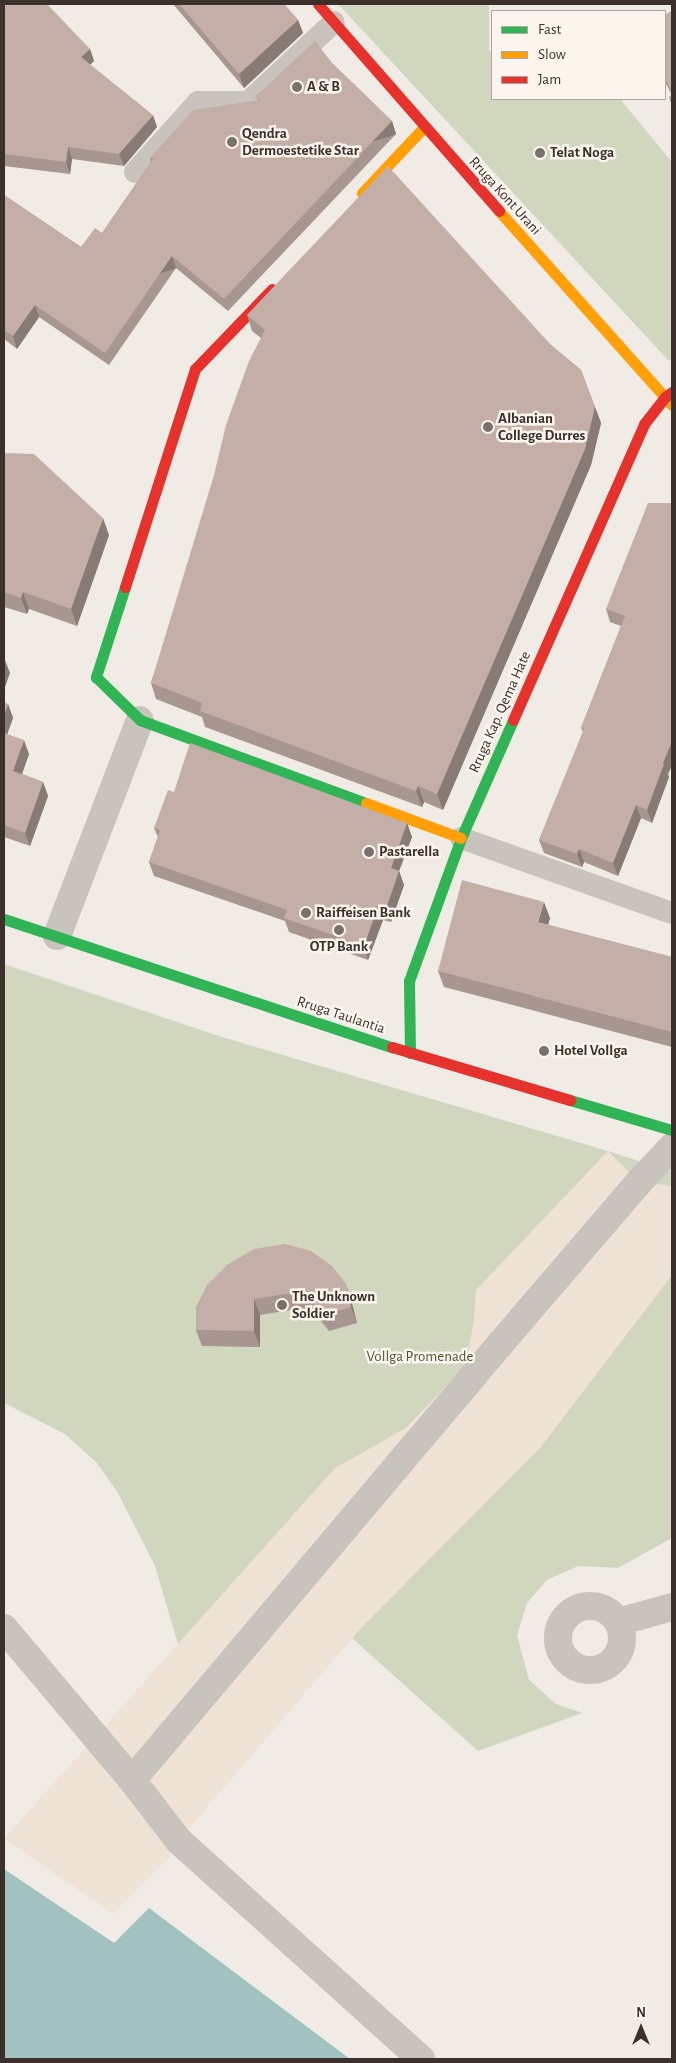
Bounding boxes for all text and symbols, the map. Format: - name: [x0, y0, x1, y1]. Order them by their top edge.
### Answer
- legend: [491, 10, 666, 100]
- text: Fast: [538, 22, 561, 37]
- text: Slow: [538, 47, 566, 62]
- text: Jam: [538, 72, 561, 87]
- place label: A & B: [307, 78, 340, 96]
- marker: A & B: [291, 81, 303, 93]
- place label: Qendra Dermoestetike Star: [242, 124, 359, 159]
- marker: Qendra Dermoestetike Star: [226, 136, 238, 148]
- place label: Telat Noga: [550, 144, 614, 162]
- marker: Telat Noga: [534, 147, 546, 159]
- street label: Rruga Kont Urani: [465, 153, 545, 239]
- place label: Albanian College Durres: [498, 409, 585, 444]
- marker: Albanian College Durres: [482, 421, 494, 433]
- street label: Rruga Kap. Qema Hate: [465, 648, 535, 776]
- place label: Pastarella: [379, 843, 439, 861]
- marker: Pastarella: [363, 846, 375, 858]
- place label: Raiffeisen Bank: [316, 904, 411, 922]
- marker: Raiffeisen Bank: [300, 907, 312, 919]
- marker: OTP Bank: [333, 924, 345, 936]
- place label: OTP Bank: [310, 938, 368, 956]
- street label: Rruga Taulantia: [295, 992, 387, 1038]
- place label: Hotel Vollga: [554, 1042, 628, 1060]
- marker: Hotel Vollga: [538, 1045, 550, 1057]
- place label: The Unknown Soldier: [292, 1287, 375, 1322]
- marker: The Unknown Soldier: [276, 1299, 288, 1311]
- park label: Vollga Promenade: [367, 1348, 473, 1366]
- north arrow: [616, 2003, 666, 2053]
- text: N: [636, 2006, 646, 2020]

